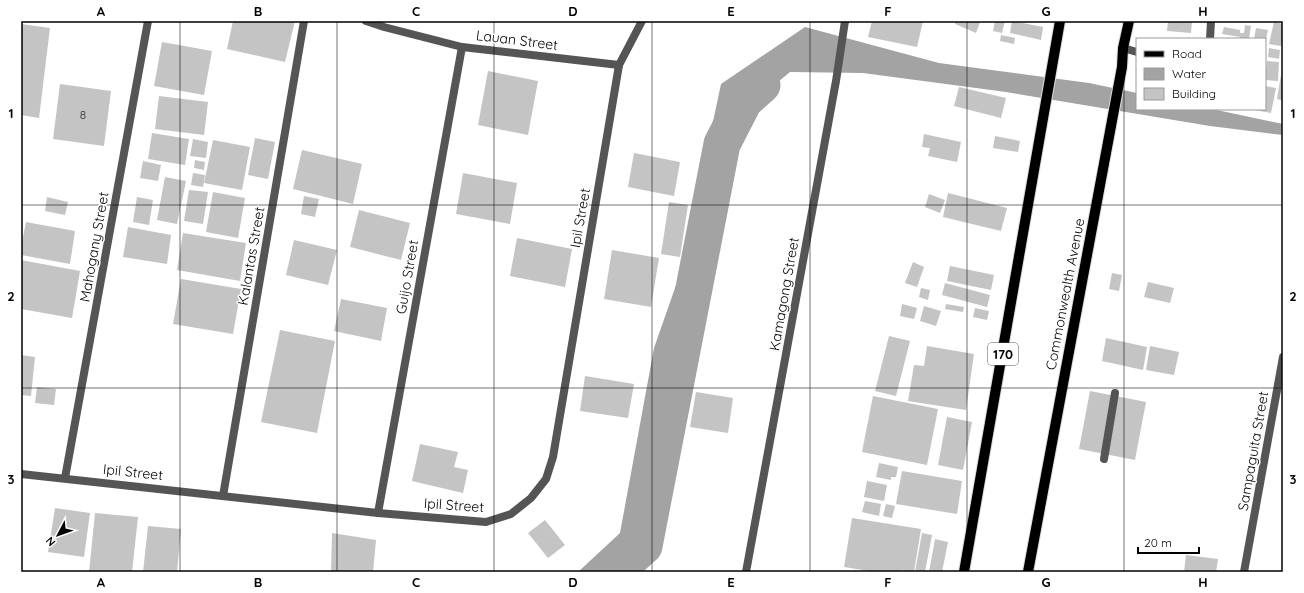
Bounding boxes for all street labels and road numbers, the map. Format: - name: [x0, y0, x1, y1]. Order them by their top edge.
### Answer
- street label: Lauan Street: [475, 26, 559, 54]
- street label: Ipil Street: [566, 187, 594, 249]
- street label: Mahogany Street: [75, 190, 113, 304]
- street label: Kalantas Street: [233, 205, 269, 307]
- street label: Commonwealth Avenue: [1041, 216, 1089, 371]
- street label: Kamagong Street: [765, 236, 803, 352]
- street label: Guijo Street: [392, 238, 422, 316]
- road number: 170: [988, 343, 1018, 365]
- street label: Sampaguita Street: [1234, 390, 1272, 512]
- street label: Ipil Street: [102, 460, 164, 484]
- street label: Ipil Street: [423, 494, 485, 516]

